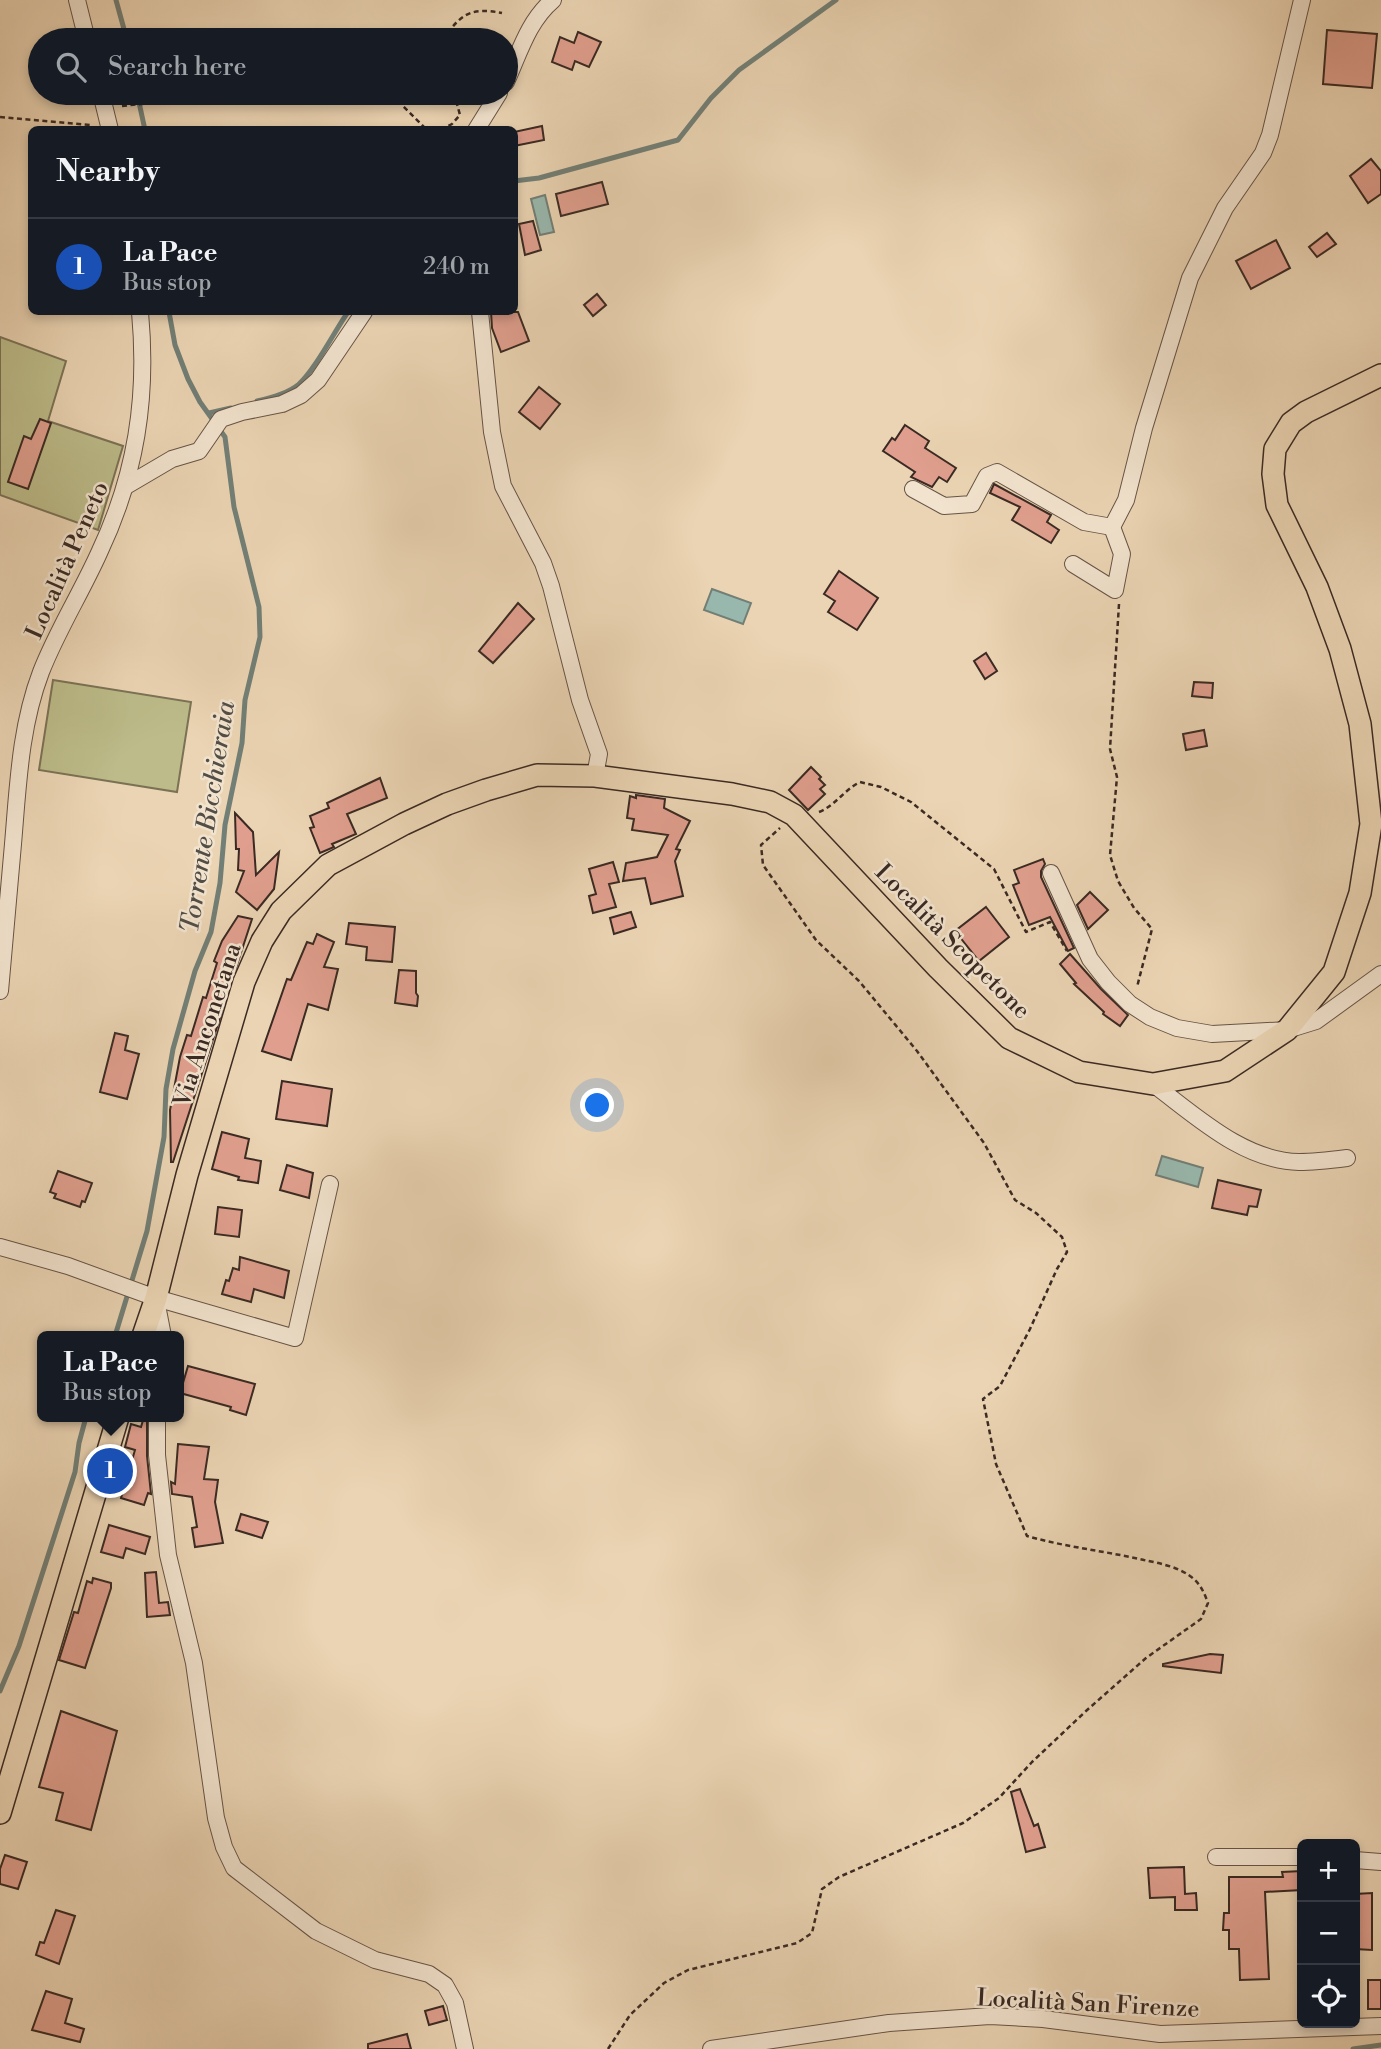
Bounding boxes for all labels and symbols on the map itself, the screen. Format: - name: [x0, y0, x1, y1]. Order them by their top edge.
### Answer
- street label: Località Peneto: [20, 477, 116, 644]
- water label: Torrente Bicchieraia: [174, 698, 242, 936]
- street label: Località Scopetone: [868, 858, 1036, 1026]
- street label: Via Anconetana: [167, 939, 249, 1112]
- your location: [580, 1088, 614, 1122]
- pin: 1: [87, 1445, 133, 1497]
- street label: Località San Firenze: [976, 1983, 1200, 2025]

